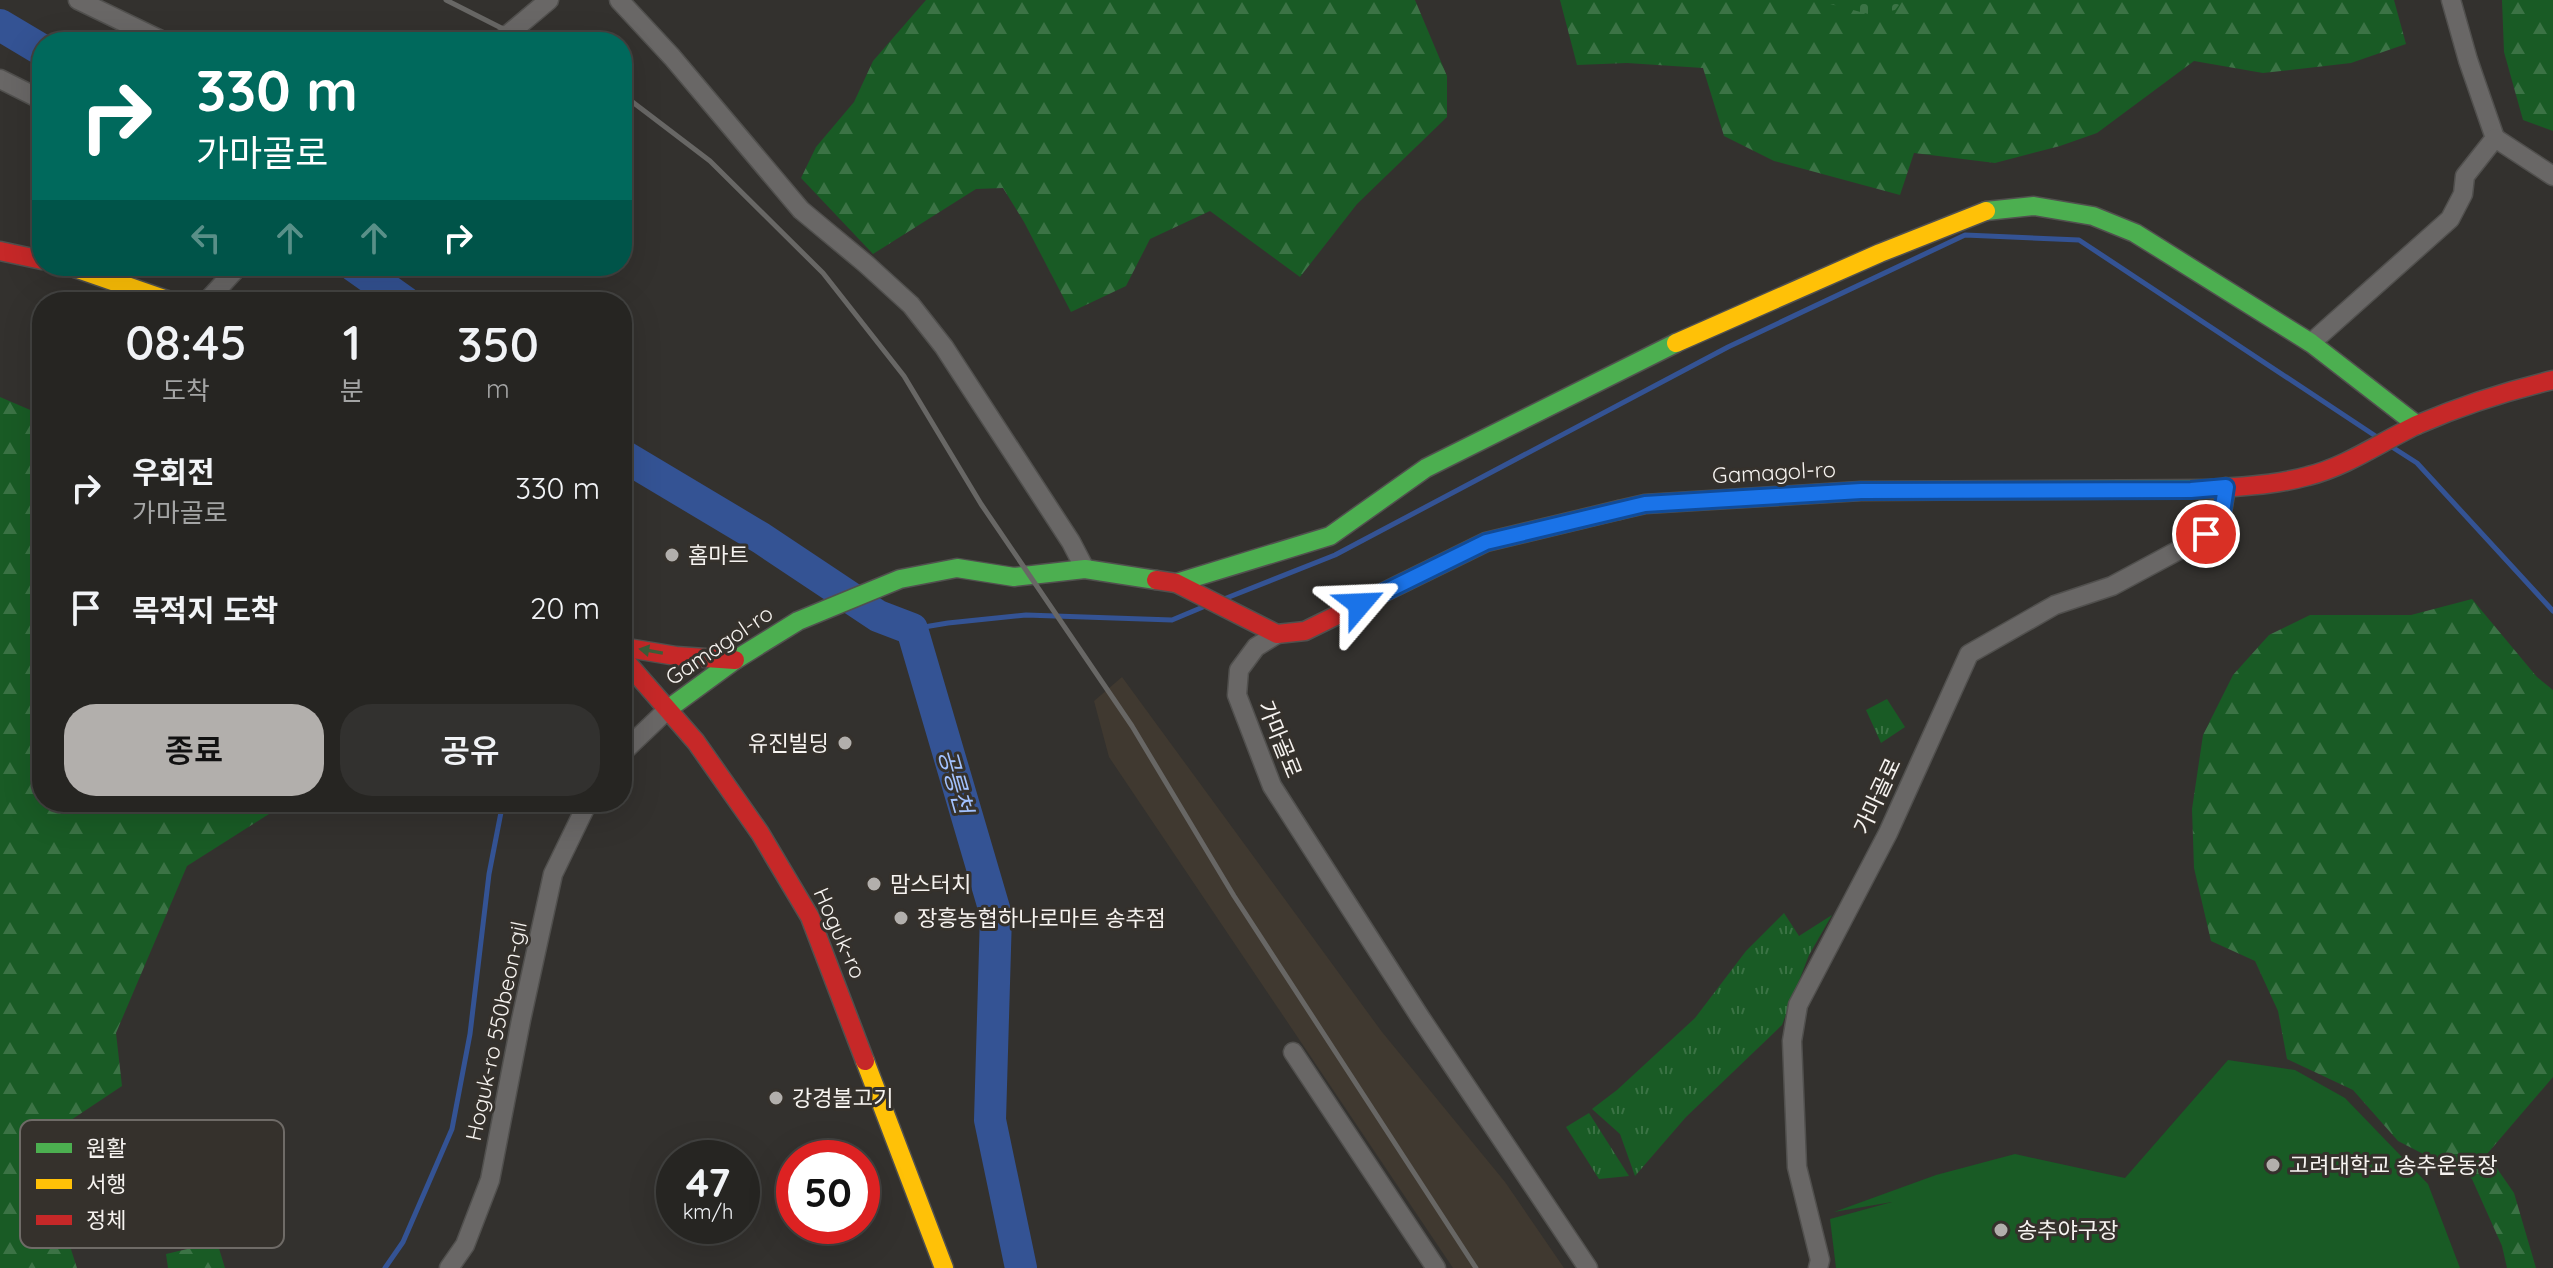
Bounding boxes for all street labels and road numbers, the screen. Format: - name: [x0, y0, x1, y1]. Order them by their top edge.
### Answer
- street label: Gamagol-ro: [1711, 455, 1837, 489]
- street label: Gamagol-ro: [660, 599, 778, 691]
- street label: 가마골로: [1252, 696, 1308, 782]
- street label: 가마골로: [1847, 753, 1907, 839]
- street label: Hoguk-ro: [808, 883, 872, 983]
- street label: Hoguk-ro 550beon-gil: [459, 919, 533, 1143]

